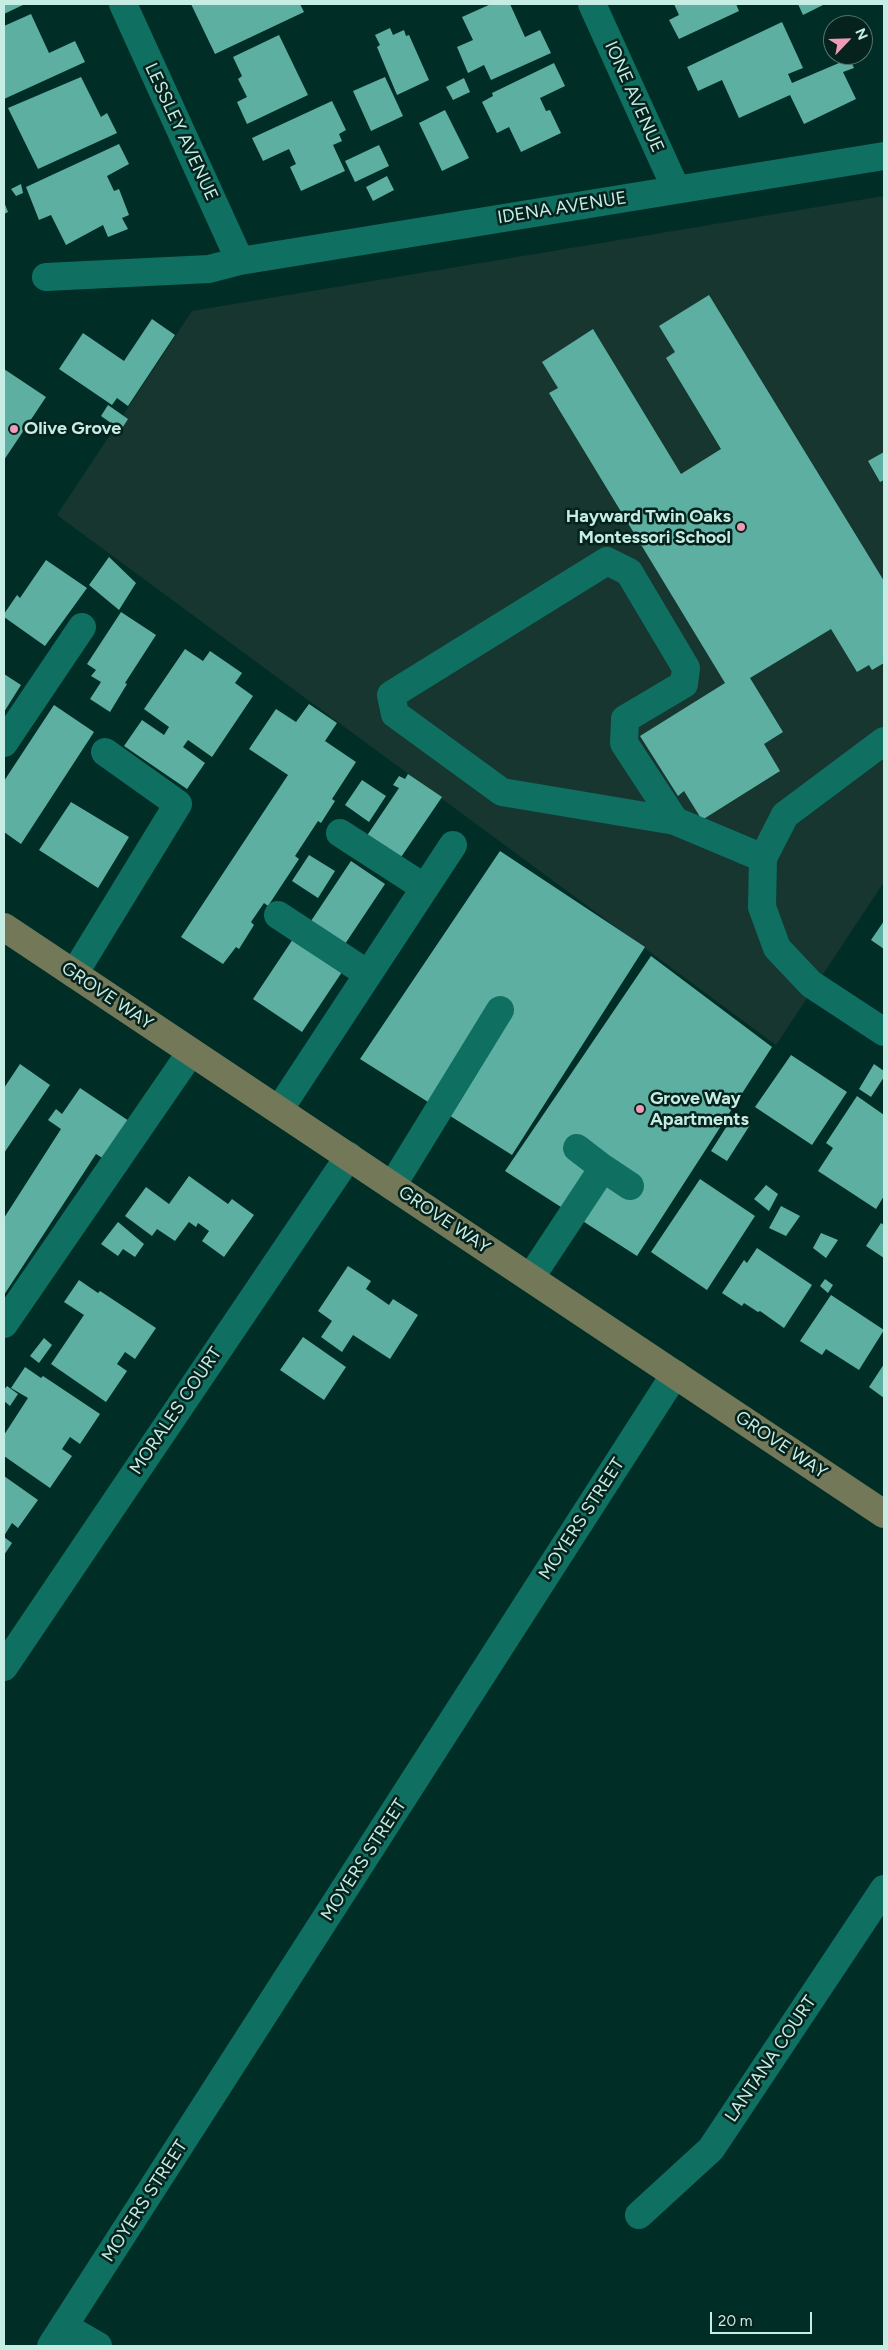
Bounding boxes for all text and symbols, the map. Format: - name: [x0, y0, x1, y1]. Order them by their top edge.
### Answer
- north arrow: [823, 15, 873, 65]
- text: N: [851, 26, 871, 42]
- street label: IONE AVENUE: [600, 38, 668, 156]
- street label: LESSLEY AVENUE: [140, 60, 222, 204]
- street label: IDENA AVENUE: [496, 187, 628, 229]
- place label: Olive Grove: [24, 418, 121, 440]
- marker: Olive Grove: [8, 423, 20, 435]
- place label: Hayward Twin Oaks Montessori School: [566, 506, 731, 548]
- marker: Hayward Twin Oaks Montessori School: [735, 521, 747, 533]
- street label: GROVE WAY: [57, 957, 157, 1035]
- place label: Grove Way Apartments: [650, 1088, 749, 1130]
- marker: Grove Way Apartments: [634, 1103, 646, 1115]
- street label: GROVE WAY: [394, 1181, 494, 1259]
- street label: MORALES COURT: [125, 1343, 227, 1479]
- street label: GROVE WAY: [731, 1406, 831, 1484]
- street label: MOYERS STREET: [535, 1454, 629, 1584]
- street label: MOYERS STREET: [317, 1795, 411, 1925]
- street label: LANTANA COURT: [721, 1992, 821, 2126]
- street label: MOYERS STREET: [98, 2136, 192, 2266]
- scale bar: [713, 2302, 816, 2334]
- text: 20 m: [718, 2312, 752, 2330]

